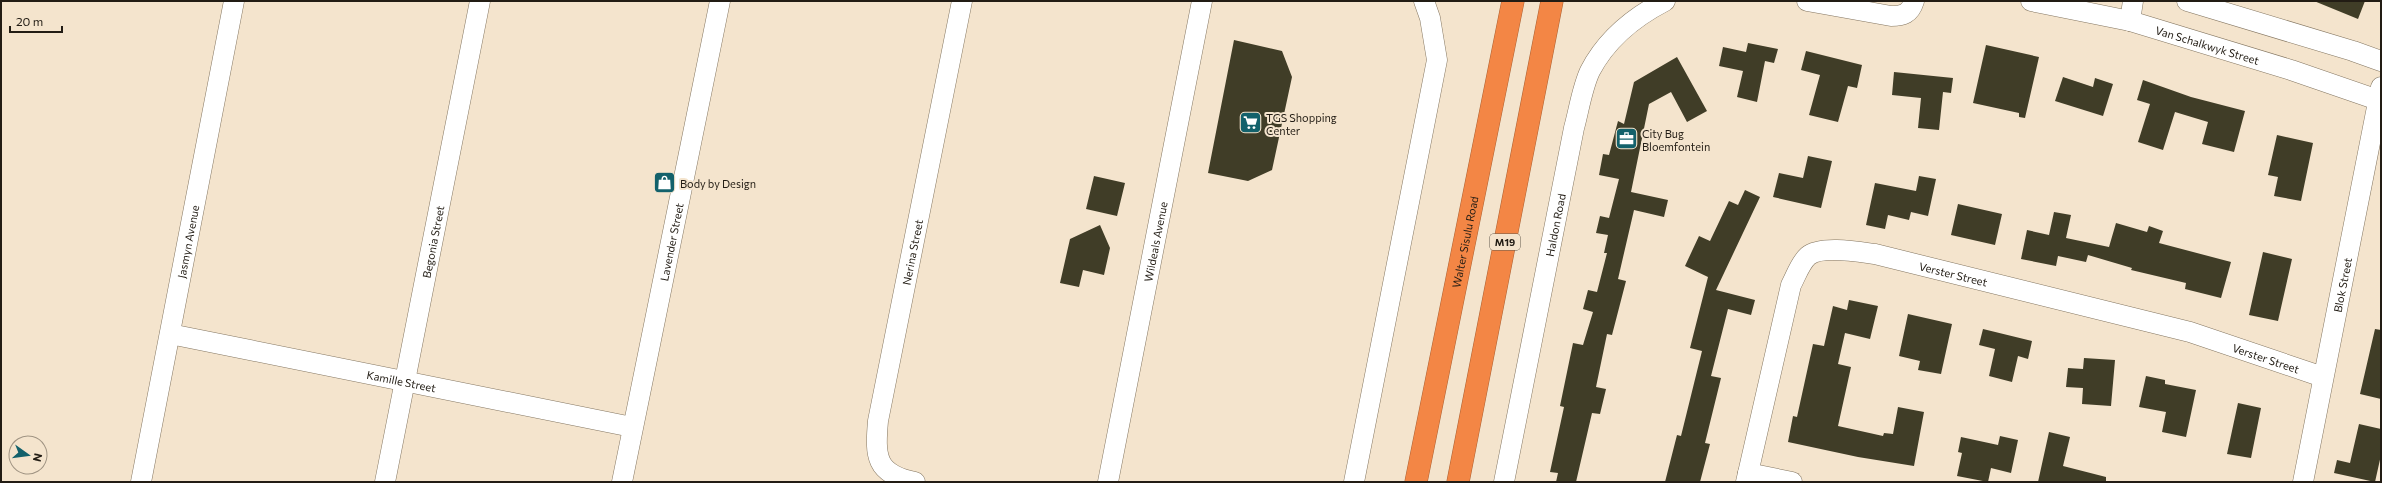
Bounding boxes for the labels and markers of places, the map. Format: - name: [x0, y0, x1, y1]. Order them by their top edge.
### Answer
- supermarket icon: TGS Shopping Center: [1237, 110, 1263, 136]
- place label: TGS Shopping Center: [1266, 111, 1337, 137]
- office icon: City Bug Bloemfontein: [1614, 126, 1640, 152]
- place label: City Bug Bloemfontein: [1642, 127, 1710, 153]
- shop icon: Body by Design: [651, 170, 677, 196]
- place label: Body by Design: [680, 177, 756, 190]

